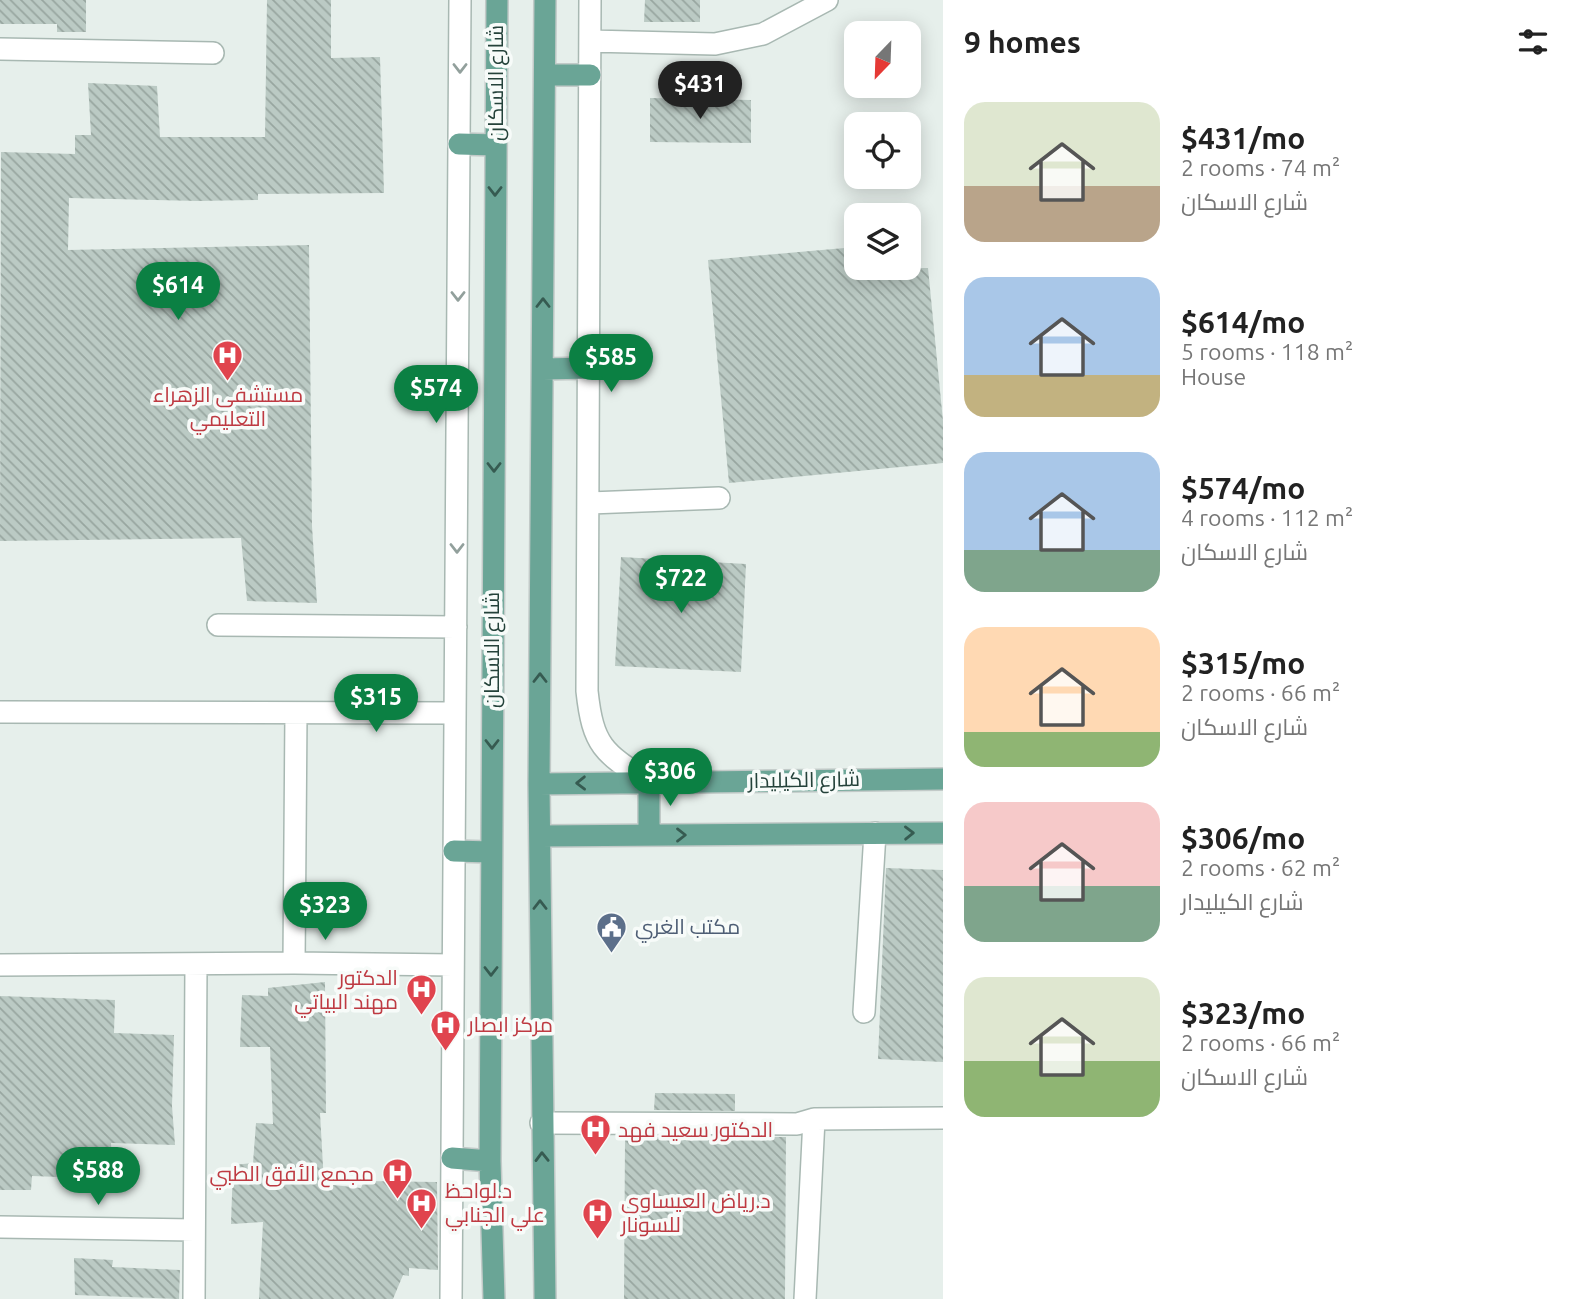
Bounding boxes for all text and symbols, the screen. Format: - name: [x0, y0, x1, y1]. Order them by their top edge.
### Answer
- north arrow: [844, 21, 920, 98]
- map controls: [844, 21, 921, 280]
- icon: filters: [1514, 23, 1552, 61]
- street label: شارع الاسكان: [483, 25, 510, 141]
- text: 9 homes: [964, 25, 1081, 59]
- pin: $431: [659, 61, 741, 121]
- one-way arrow: [452, 63, 468, 74]
- text: $431: [674, 71, 726, 96]
- button: locate: [844, 112, 921, 189]
- text: $431/mo: [1181, 121, 1305, 155]
- icon: home: [1020, 130, 1104, 214]
- text: 2 rooms · 74 m²: [1181, 155, 1340, 180]
- one-way arrow: [488, 185, 503, 196]
- text: شارع الاسكان: [1181, 189, 1308, 214]
- button: layers: [844, 203, 921, 280]
- pin: $614: [137, 262, 219, 322]
- text: $614: [152, 272, 204, 297]
- one-way arrow: [450, 291, 466, 301]
- one-way arrow: [535, 298, 551, 308]
- icon: home: [1020, 305, 1104, 389]
- text: $614/mo: [1181, 305, 1305, 339]
- pin: $585: [570, 334, 652, 394]
- hospital icon: مستشفى الزهراء التعليمي: [211, 338, 245, 382]
- text: 5 rooms · 118 m²: [1181, 339, 1353, 364]
- text: $585: [585, 344, 637, 369]
- text: House: [1181, 364, 1246, 389]
- pin: $574: [395, 366, 477, 425]
- text: $574: [410, 375, 462, 400]
- place label: مستشفى الزهراء التعليمي: [153, 382, 303, 435]
- one-way arrow: [486, 462, 501, 473]
- text: $574/mo: [1181, 471, 1305, 505]
- icon: home: [1020, 480, 1104, 564]
- text: 4 rooms · 112 m²: [1181, 505, 1353, 530]
- text: شارع الاسكان: [1181, 539, 1308, 564]
- one-way arrow: [449, 542, 464, 553]
- pin: $722: [640, 556, 722, 615]
- text: $722: [655, 565, 707, 590]
- street label: شارع الاسكان: [479, 592, 506, 708]
- text: $315/mo: [1181, 646, 1305, 680]
- icon: home: [1020, 655, 1104, 739]
- one-way arrow: [532, 672, 548, 683]
- pin: $315: [335, 674, 417, 734]
- text: 2 rooms · 66 m²: [1181, 680, 1340, 705]
- text: $315: [350, 684, 402, 709]
- text: شارع الاسكان: [1181, 714, 1308, 739]
- one-way arrow: [484, 739, 500, 749]
- pin: $306: [629, 748, 711, 808]
- text: $306: [644, 758, 696, 783]
- street label: شارع الكيليدار: [747, 766, 860, 795]
- one-way arrow: [575, 776, 586, 791]
- text: $306/mo: [1181, 821, 1305, 855]
- one-way arrow: [904, 825, 915, 841]
- one-way arrow: [676, 827, 687, 842]
- icon: home: [1020, 830, 1104, 914]
- text: 2 rooms · 62 m²: [1181, 855, 1340, 880]
- pin: $323: [284, 883, 366, 942]
- text: شارع الكيليدار: [1181, 889, 1304, 914]
- text: $323: [299, 892, 351, 917]
- one-way arrow: [532, 900, 548, 910]
- public building icon: مكتب الغري: [595, 910, 629, 954]
- place label: مكتب الغري: [635, 914, 740, 943]
- place label: الدكتور مهند البياتي: [294, 965, 398, 1018]
- one-way arrow: [483, 966, 498, 977]
- hospital icon: الدكتور مهند البياتي: [404, 973, 438, 1017]
- text: $323/mo: [1181, 996, 1305, 1030]
- icon: home: [1020, 1005, 1104, 1089]
- hospital icon: مركز ابصار: [428, 1008, 462, 1052]
- place label: مركز ابصار: [467, 1012, 553, 1037]
- text: 2 rooms · 66 m²: [1181, 1030, 1340, 1055]
- text: شارع الاسكان: [1181, 1064, 1308, 1089]
- hospital icon: الدكتور سعيد فهد: [578, 1113, 612, 1157]
- place label: الدكتور سعيد فهد: [618, 1117, 773, 1143]
- pin: $588: [57, 1148, 139, 1207]
- one-way arrow: [535, 1152, 550, 1163]
- text: $588: [72, 1157, 124, 1182]
- hospital icon: مجمع الأفق الطبي: [380, 1157, 414, 1201]
- place label: مجمع الأفق الطبي: [210, 1161, 374, 1190]
- place label: د.لواحظ علي الجنابي: [445, 1178, 545, 1231]
- hospital icon: د.لواحظ علي الجنابي: [405, 1186, 439, 1230]
- place label: د.رياض العيساوي للسونار: [620, 1188, 771, 1237]
- hospital icon: د.رياض العيساوي للسونار: [581, 1196, 615, 1240]

